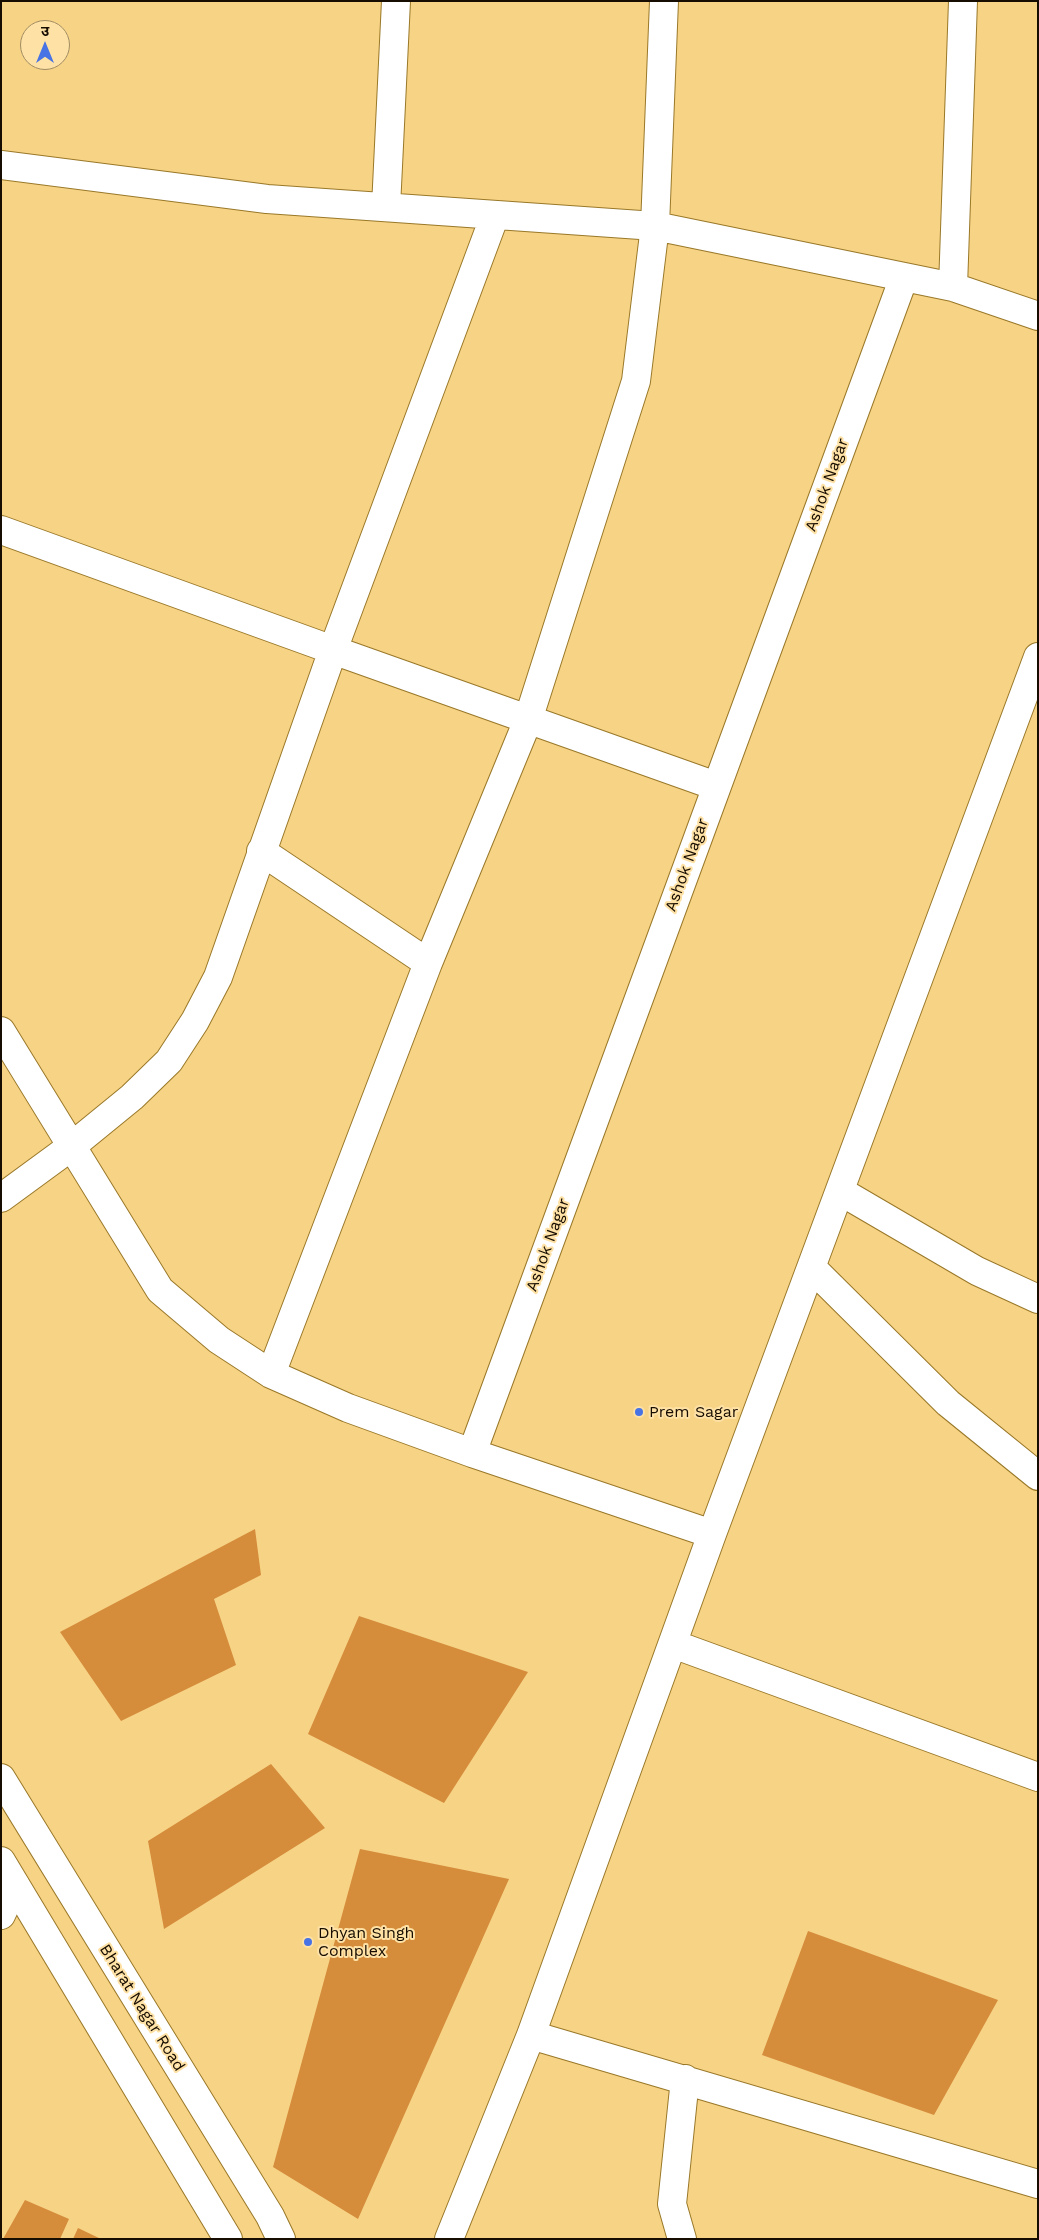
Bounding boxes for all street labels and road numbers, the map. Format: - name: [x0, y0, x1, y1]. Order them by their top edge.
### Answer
- street label: Ashok Nagar: [801, 436, 853, 534]
- street label: Ashok Nagar: [661, 816, 713, 914]
- street label: Ashok Nagar: [522, 1196, 574, 1294]
- street label: Bharat Nagar Road: [95, 1941, 189, 2075]

